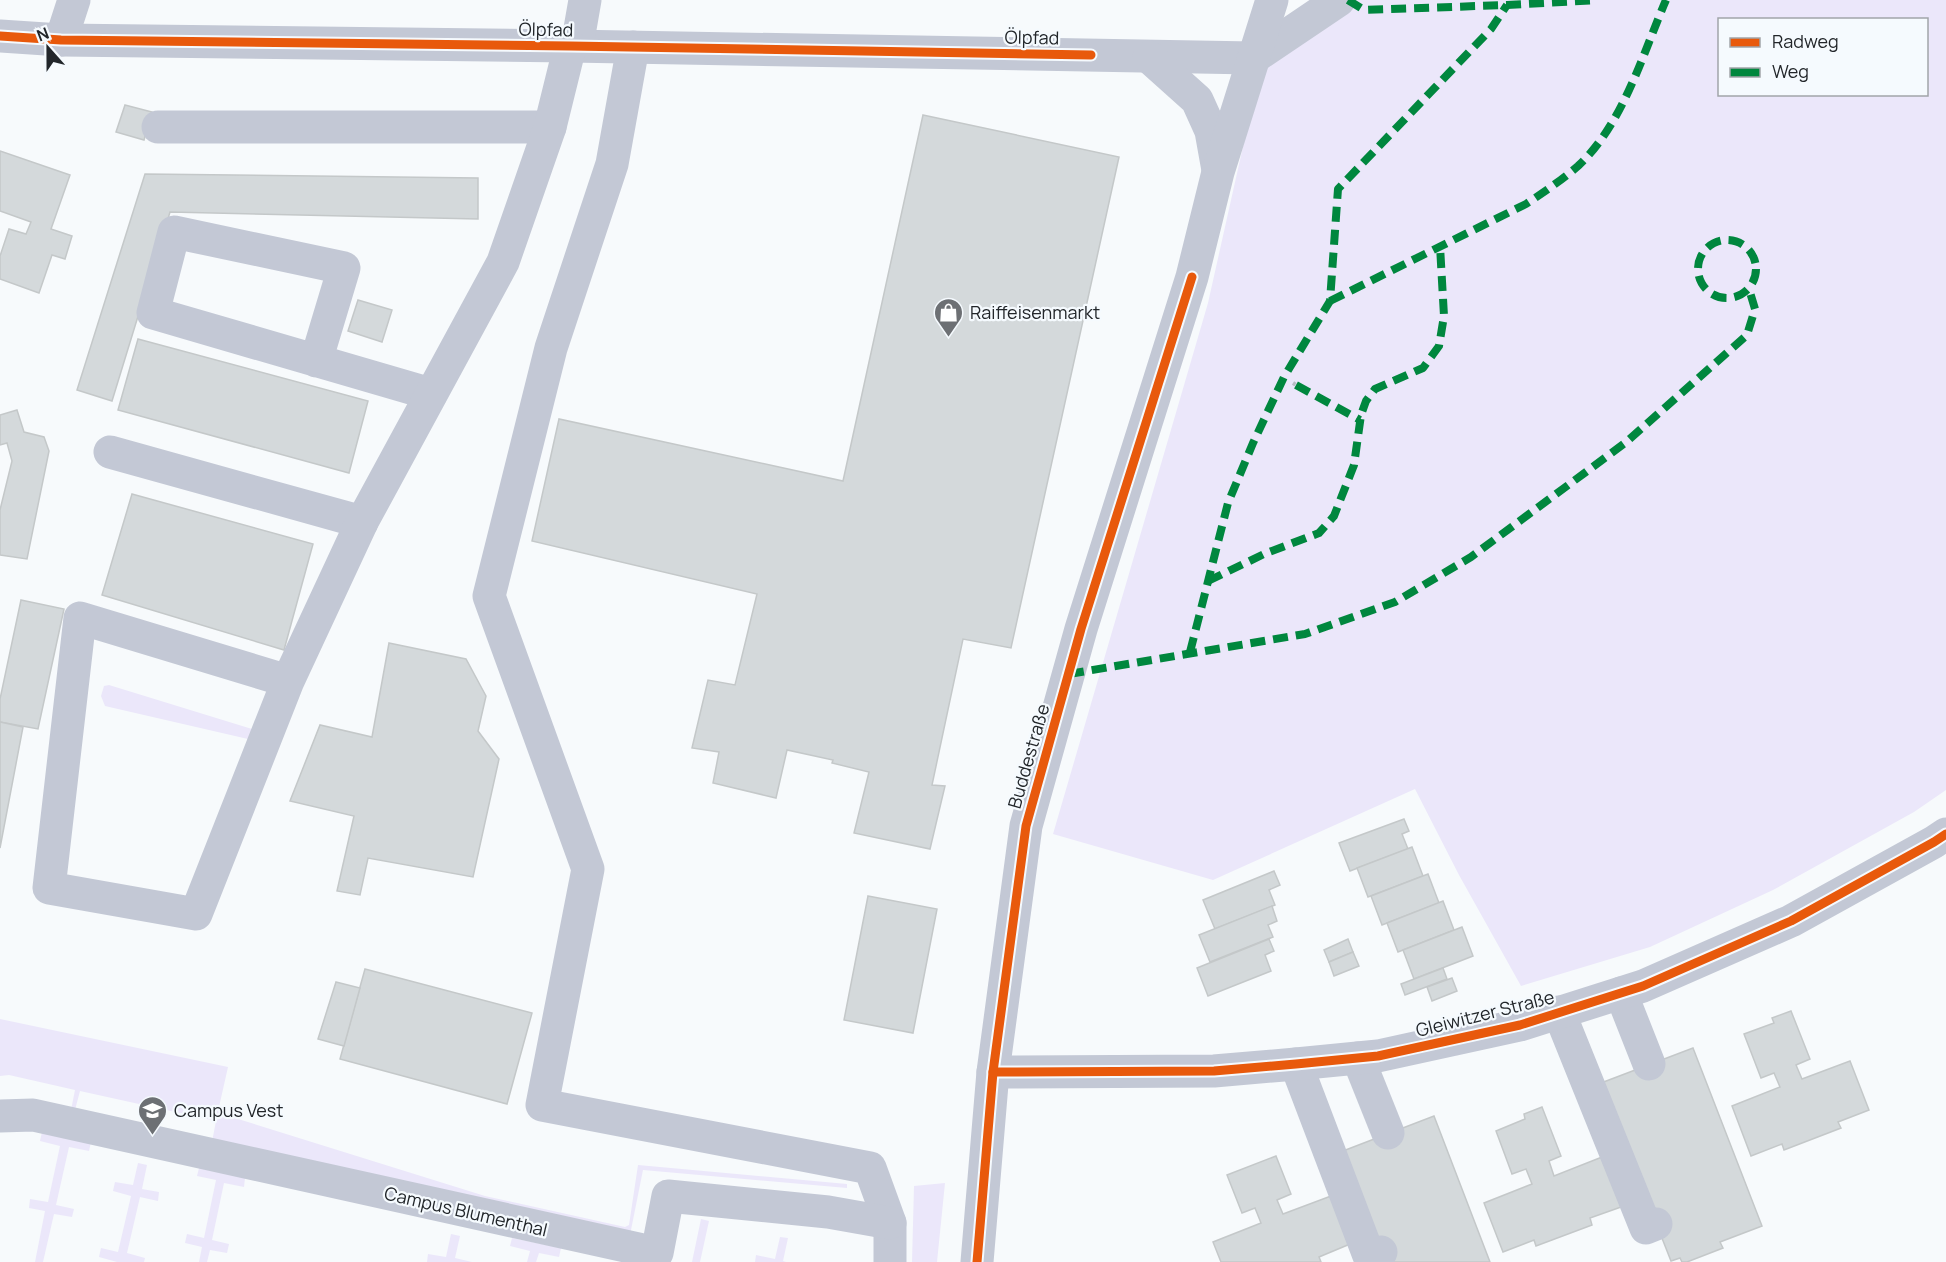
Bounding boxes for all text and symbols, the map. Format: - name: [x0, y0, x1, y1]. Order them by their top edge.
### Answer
- street label: Ölpfad: [518, 17, 574, 41]
- north arrow: [18, 18, 78, 78]
- legend: [1718, 18, 1928, 96]
- text: N: [33, 22, 52, 46]
- street label: Ölpfad: [1004, 25, 1060, 49]
- text: Radweg: [1772, 29, 1839, 53]
- text: Weg: [1772, 59, 1809, 83]
- shop icon: Raiffeisenmarkt: [933, 296, 965, 338]
- place label: Raiffeisenmarkt: [970, 300, 1100, 324]
- street label: Buddestraße: [1002, 701, 1054, 811]
- street label: Gleiwitzer Straße: [1413, 984, 1557, 1042]
- school or university icon: Campus Vest: [137, 1094, 169, 1136]
- place label: Campus Vest: [174, 1098, 284, 1122]
- street label: Campus Blumenthal: [382, 1181, 550, 1241]

